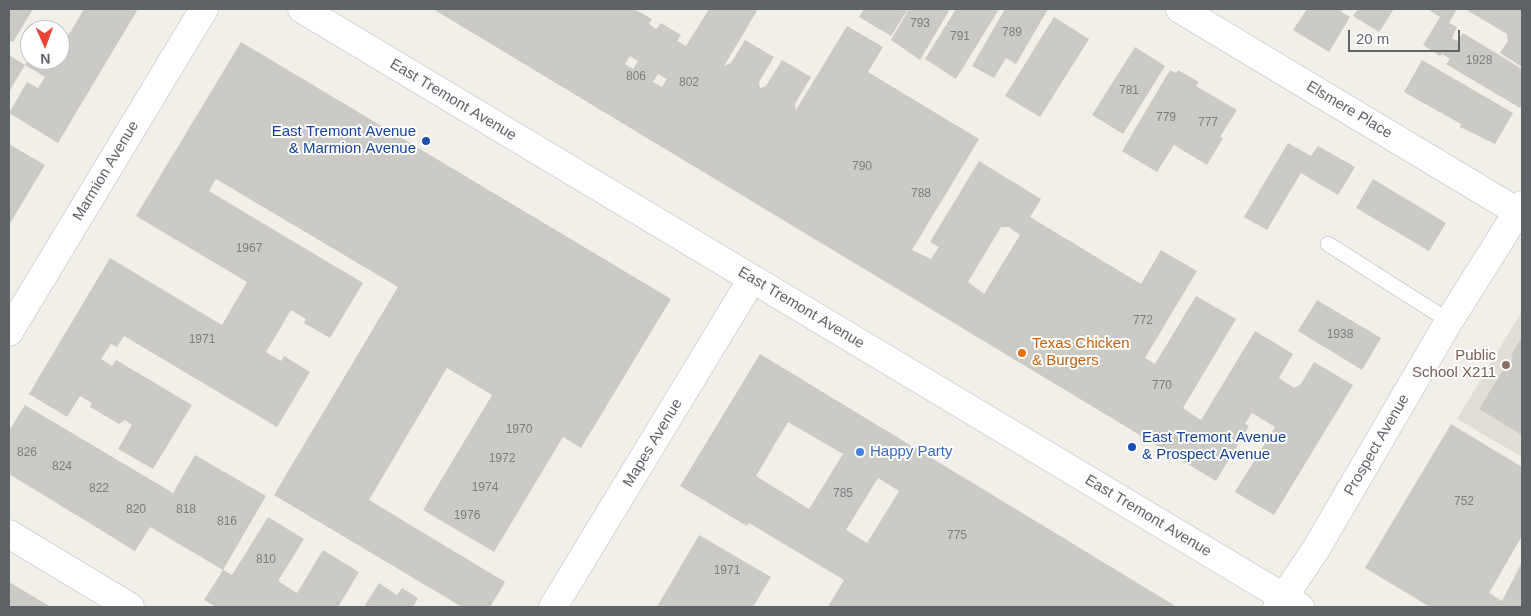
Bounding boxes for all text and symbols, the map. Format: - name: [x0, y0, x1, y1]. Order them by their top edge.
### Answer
- house number: 793: [910, 17, 930, 31]
- north arrow: [20, 20, 70, 70]
- scale bar: [1351, 20, 1464, 52]
- house number: 789: [1002, 26, 1022, 40]
- house number: 791: [950, 30, 970, 44]
- text: 20 m: [1356, 30, 1389, 47]
- text: N: [40, 51, 51, 67]
- house number: 1928: [1466, 54, 1492, 68]
- street label: East Tremont Avenue: [387, 55, 519, 145]
- house number: 806: [626, 70, 646, 84]
- house number: 802: [679, 76, 699, 90]
- street label: Elsmere Place: [1303, 77, 1395, 143]
- house number: 781: [1119, 84, 1139, 98]
- house number: 779: [1156, 111, 1176, 125]
- house number: 777: [1198, 116, 1218, 130]
- street label: Marmion Avenue: [69, 118, 143, 224]
- place label: East Tremont Avenue & Marmion Avenue: [272, 123, 416, 158]
- marker: East Tremont Avenue & Marmion Avenue: [420, 135, 432, 147]
- house number: 790: [852, 160, 872, 174]
- house number: 788: [911, 187, 931, 201]
- house number: 1967: [236, 242, 262, 256]
- street label: East Tremont Avenue: [735, 263, 867, 353]
- house number: 772: [1133, 314, 1153, 328]
- house number: 1938: [1327, 328, 1353, 342]
- house number: 1971: [189, 333, 215, 347]
- place label: Texas Chicken & Burgers: [1032, 335, 1130, 370]
- marker: Texas Chicken & Burgers: [1016, 347, 1028, 359]
- place label: Public School X211: [1412, 347, 1496, 382]
- marker: Public School X211: [1500, 359, 1512, 371]
- house number: 770: [1152, 379, 1172, 393]
- street label: Prospect Avenue: [1341, 391, 1413, 499]
- street label: Mapes Avenue: [620, 396, 686, 490]
- house number: 1970: [506, 423, 532, 437]
- place label: East Tremont Avenue & Prospect Avenue: [1142, 429, 1286, 464]
- marker: East Tremont Avenue & Prospect Avenue: [1126, 441, 1138, 453]
- place label: Happy Party: [870, 443, 953, 461]
- house number: 826: [17, 446, 37, 460]
- marker: Happy Party: [854, 446, 866, 458]
- house number: 1972: [489, 452, 515, 466]
- house number: 824: [52, 460, 72, 474]
- street label: East Tremont Avenue: [1082, 471, 1214, 561]
- house number: 1974: [472, 481, 498, 495]
- house number: 822: [89, 482, 109, 496]
- house number: 785: [833, 487, 853, 501]
- house number: 752: [1454, 495, 1474, 509]
- house number: 820: [126, 503, 146, 517]
- house number: 818: [176, 503, 196, 517]
- house number: 1976: [454, 509, 480, 523]
- house number: 816: [217, 515, 237, 529]
- house number: 775: [947, 529, 967, 543]
- house number: 810: [256, 553, 276, 567]
- house number: 1971: [714, 564, 740, 578]

